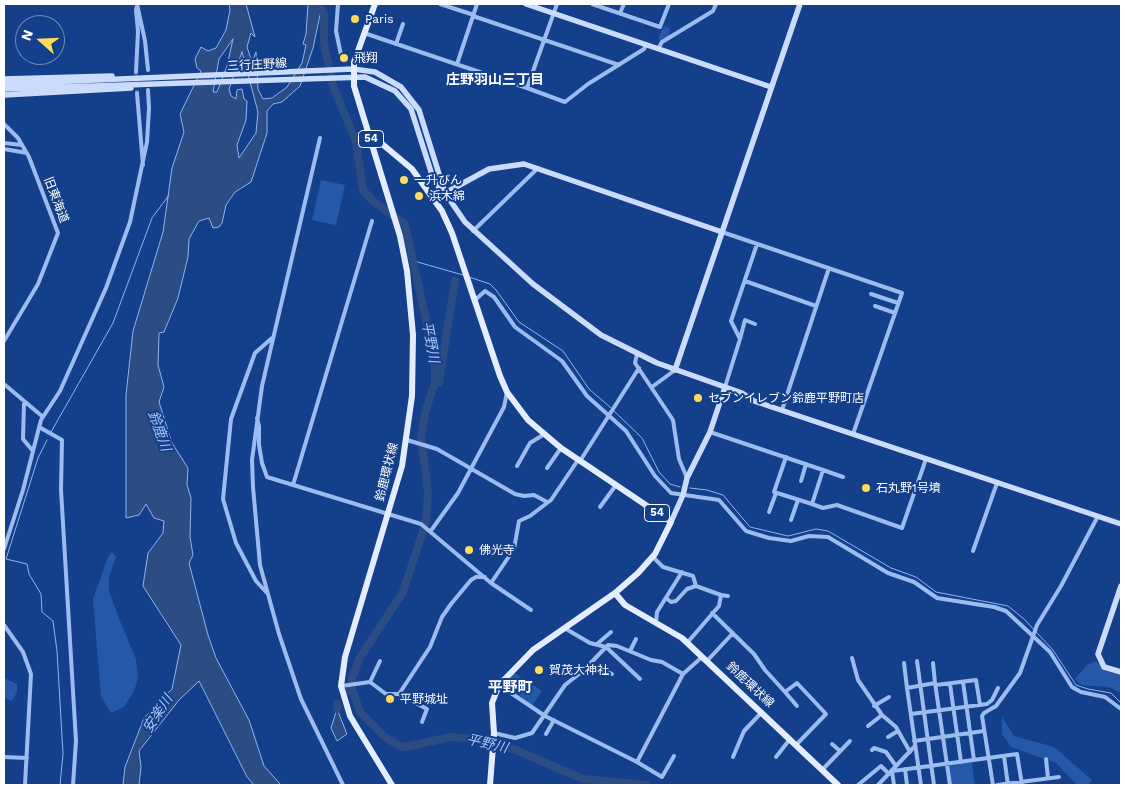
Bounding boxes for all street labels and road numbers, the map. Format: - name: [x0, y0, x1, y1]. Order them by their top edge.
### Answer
- street label: 三行庄野線: [227, 56, 287, 74]
- road number: 54: [358, 130, 384, 148]
- street label: 旧東海道: [41, 175, 71, 225]
- street label: 鈴鹿環状線: [373, 441, 401, 503]
- road number: 54: [644, 504, 670, 522]
- street label: 鈴鹿環状線: [723, 659, 777, 711]

